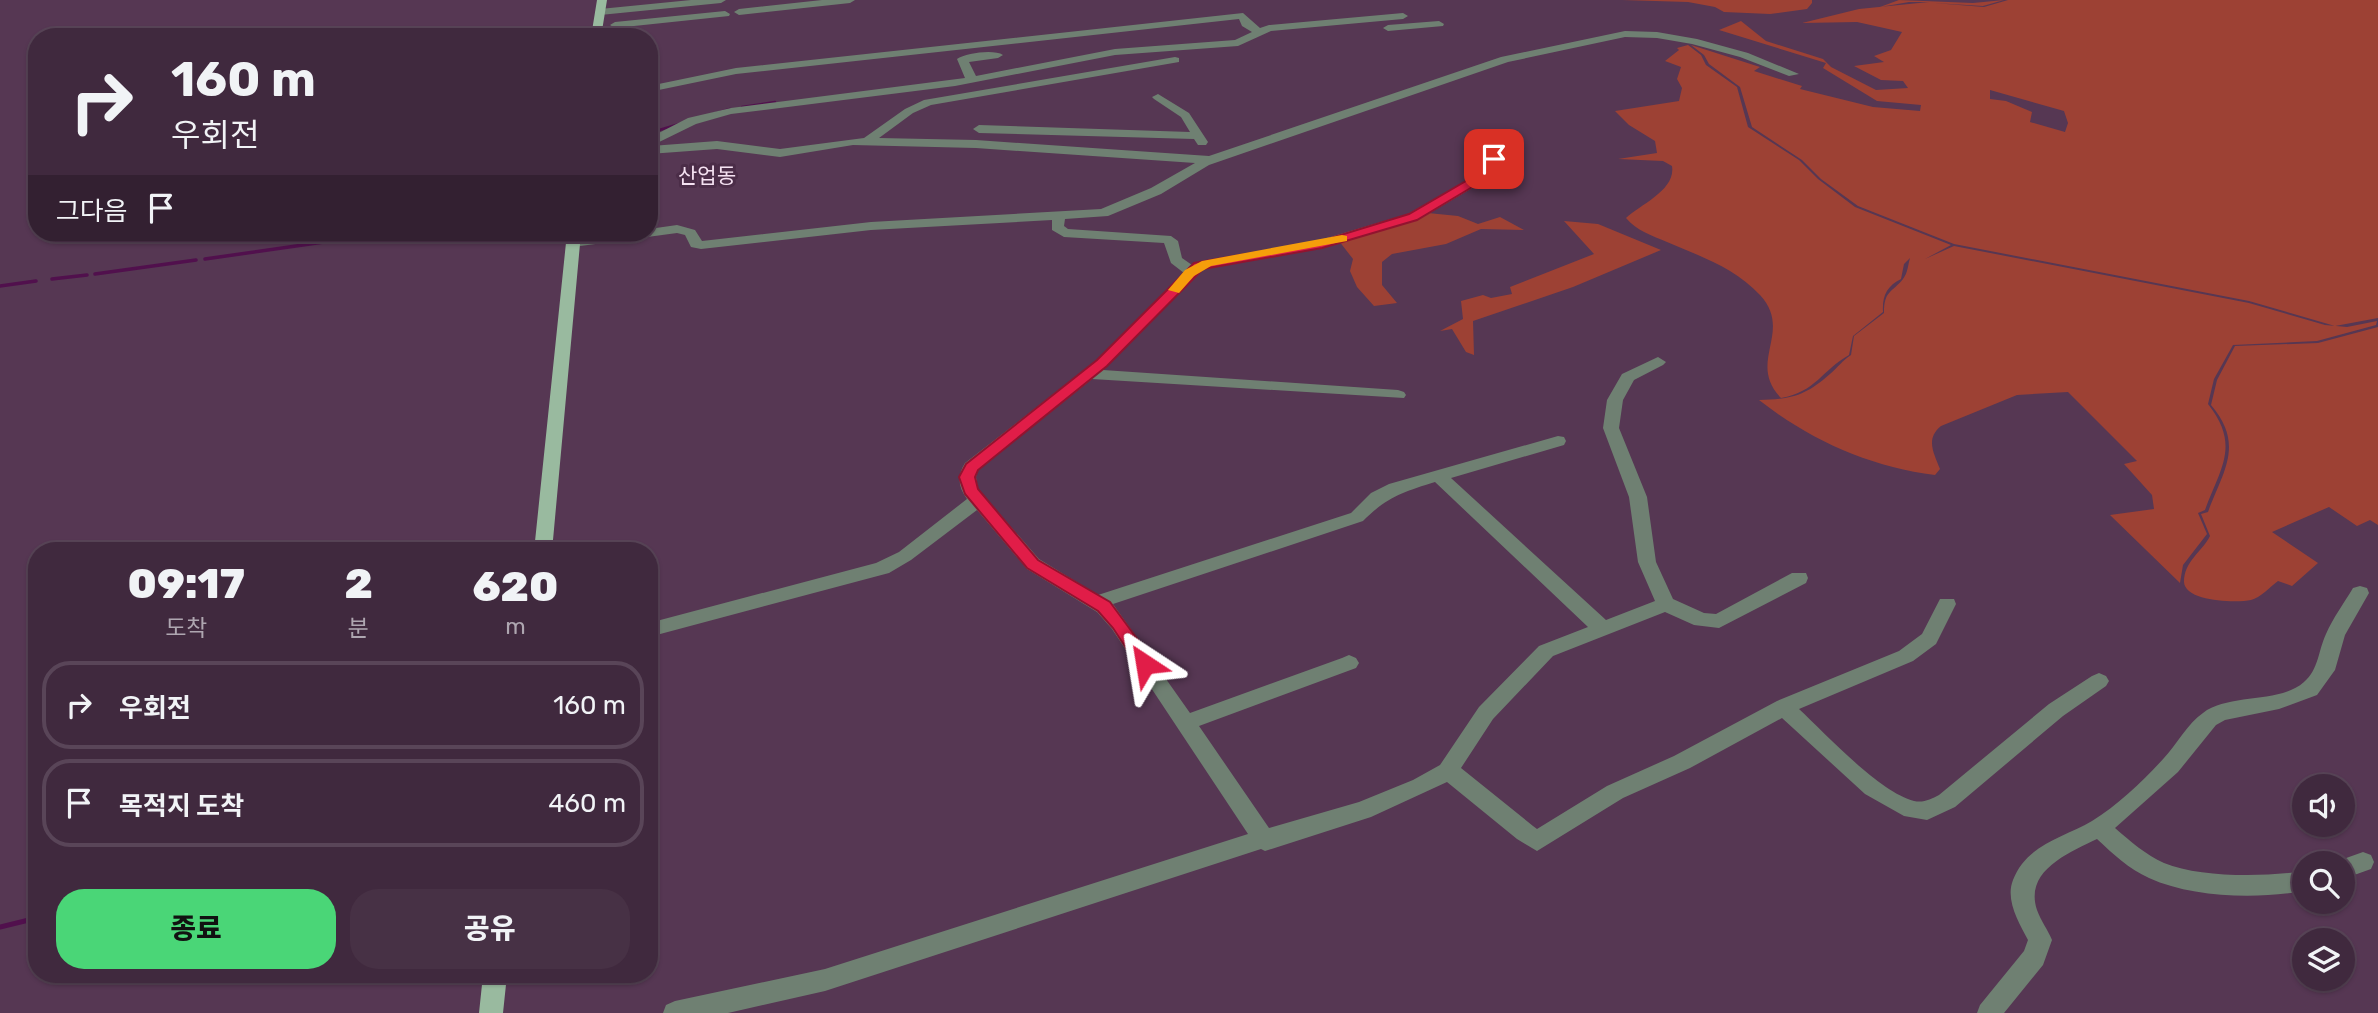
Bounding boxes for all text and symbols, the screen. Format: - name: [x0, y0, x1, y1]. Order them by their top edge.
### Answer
- text: 160 m: [171, 50, 316, 108]
- icon: right: [56, 56, 147, 147]
- text: 우회전: [171, 116, 259, 154]
- pin: [1464, 129, 1524, 189]
- icon: arrive: [1475, 140, 1513, 178]
- district label: 산업동: [678, 163, 736, 188]
- icon: arrive: [142, 189, 180, 227]
- text: 그다음: [56, 196, 128, 227]
- text: 09:17: [128, 559, 245, 609]
- text: 2: [344, 559, 373, 609]
- text: 620: [472, 562, 558, 612]
- text: m: [505, 612, 526, 640]
- text: 도착: [165, 614, 207, 642]
- text: 분: [348, 614, 369, 642]
- position arrow: [1108, 627, 1182, 701]
- icon: right: [60, 686, 98, 724]
- text: 160 m: [553, 690, 626, 721]
- text: 우회전: [119, 693, 191, 724]
- map controls: [2292, 774, 2355, 991]
- button: sound: [2292, 774, 2355, 837]
- icon: arrive: [60, 784, 98, 822]
- text: 460 m: [548, 788, 626, 819]
- text: 목적지 도착: [119, 791, 244, 822]
- button: search: [2292, 851, 2355, 914]
- button: 종료: [56, 889, 336, 969]
- button: 공유: [350, 889, 630, 969]
- button: layers: [2292, 928, 2355, 991]

